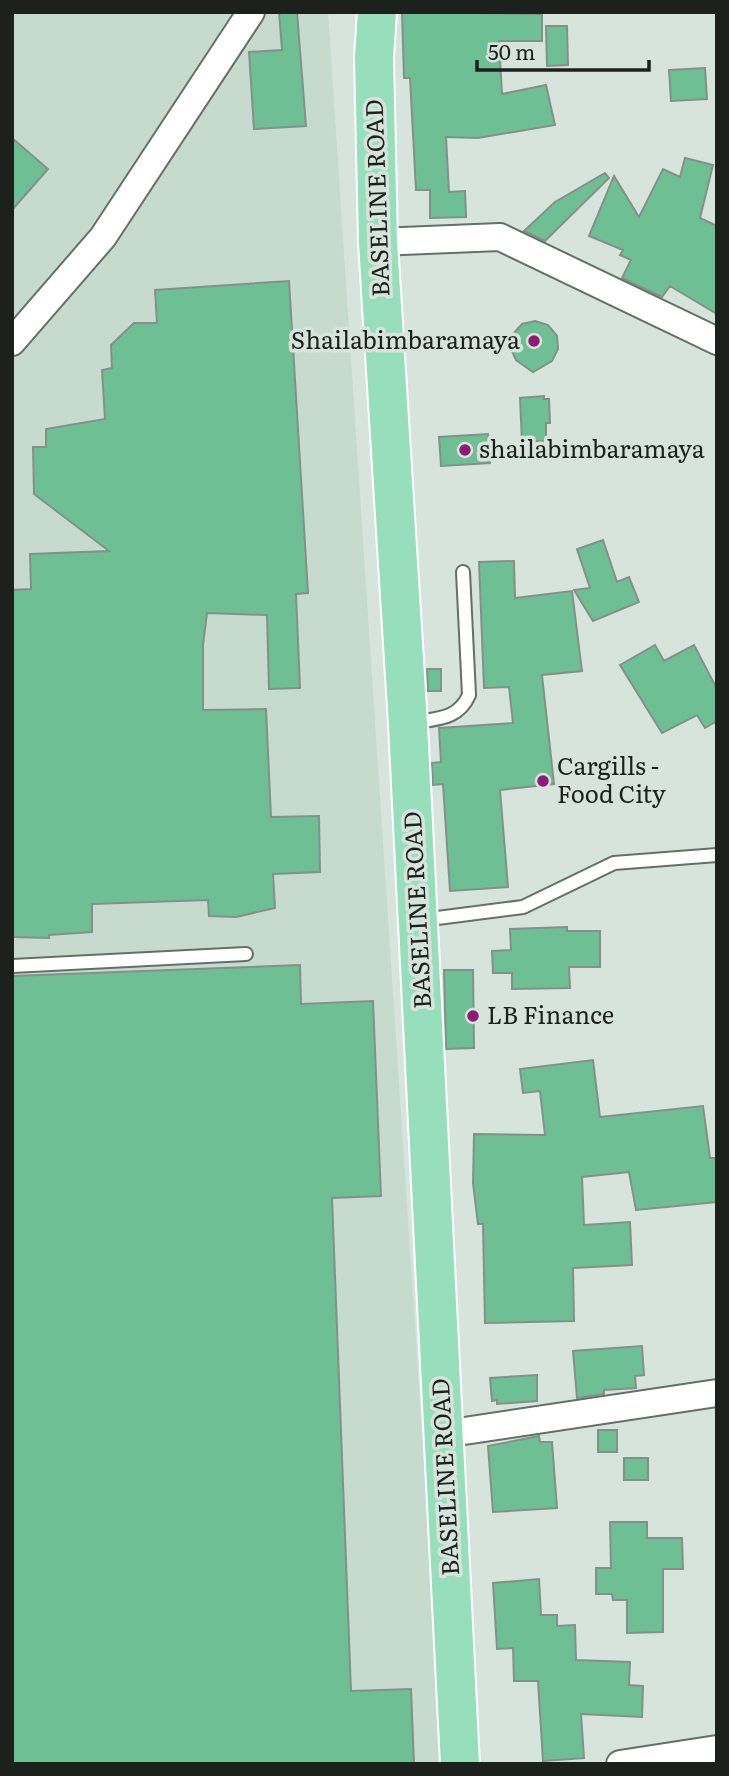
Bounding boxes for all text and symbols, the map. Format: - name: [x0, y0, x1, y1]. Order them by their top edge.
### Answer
- scale bar: [477, 28, 648, 72]
- text: 50 m: [488, 35, 535, 66]
- street label: BASELINE ROAD: [355, 99, 396, 297]
- place label: Shailabimbaramaya: [291, 321, 520, 356]
- marker: Shailabimbaramaya: [526, 333, 542, 349]
- place label: shailabimbaramaya: [479, 430, 705, 465]
- marker: shailabimbaramaya: [457, 442, 473, 458]
- place label: Cargills - Food City: [557, 747, 666, 810]
- marker: Cargills - Food City: [535, 773, 551, 789]
- street label: BASELINE ROAD: [393, 811, 438, 1010]
- place label: LB Finance: [487, 996, 614, 1031]
- marker: LB Finance: [465, 1008, 481, 1024]
- street label: BASELINE ROAD: [421, 1378, 466, 1577]

